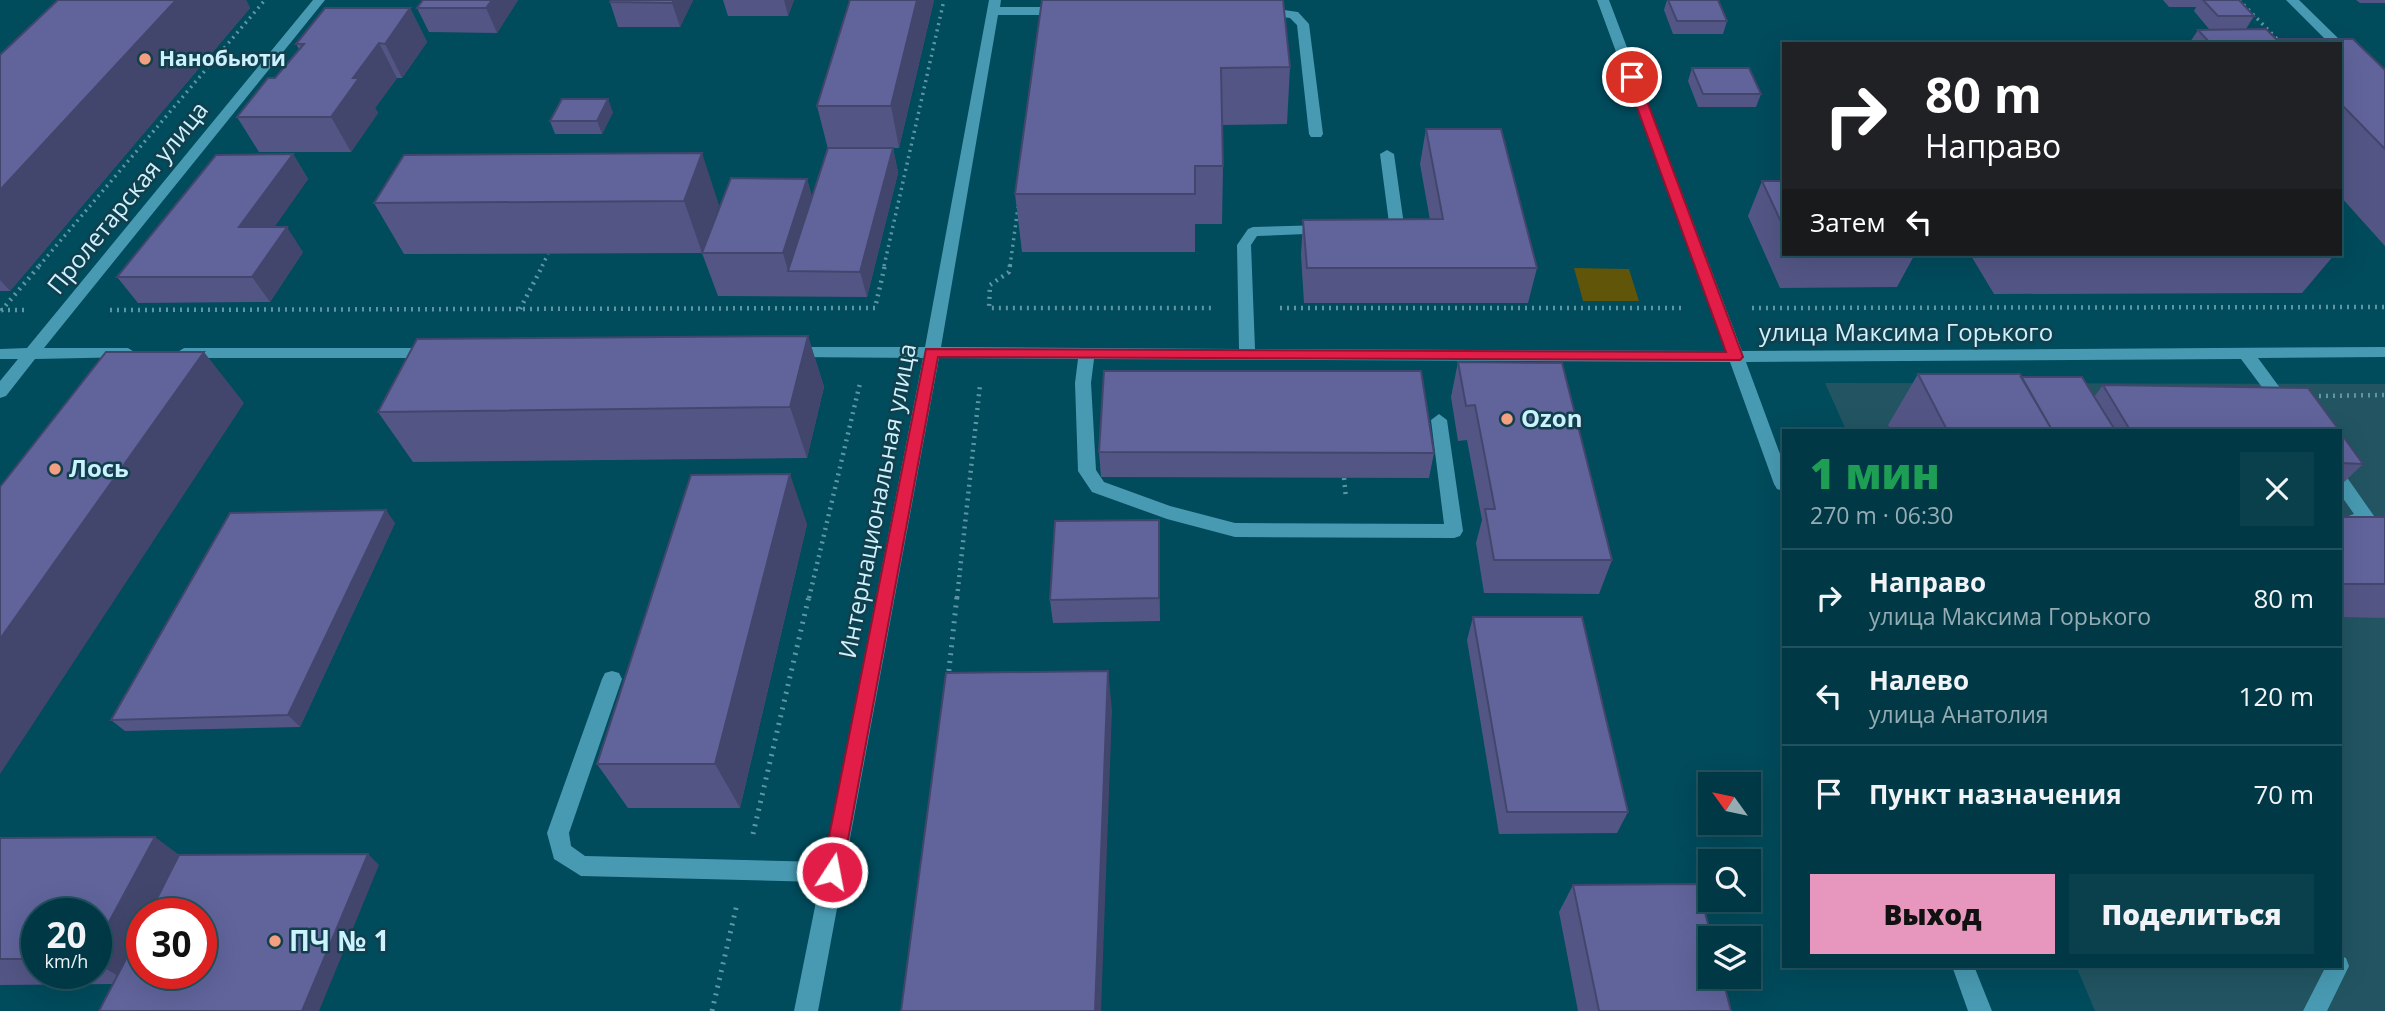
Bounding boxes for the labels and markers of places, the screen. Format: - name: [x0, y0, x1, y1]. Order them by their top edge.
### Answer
- place label: Нанобьюти: [159, 44, 286, 72]
- pin: [1602, 47, 1662, 107]
- marker: Нанобьюти: [137, 51, 153, 67]
- place label: Ozon: [1521, 401, 1582, 434]
- marker: Ozon: [1499, 411, 1515, 427]
- place label: Лось: [69, 451, 129, 484]
- marker: Лось: [47, 461, 63, 477]
- place label: ПЧ № 1: [289, 921, 390, 959]
- marker: ПЧ № 1: [267, 933, 283, 949]

